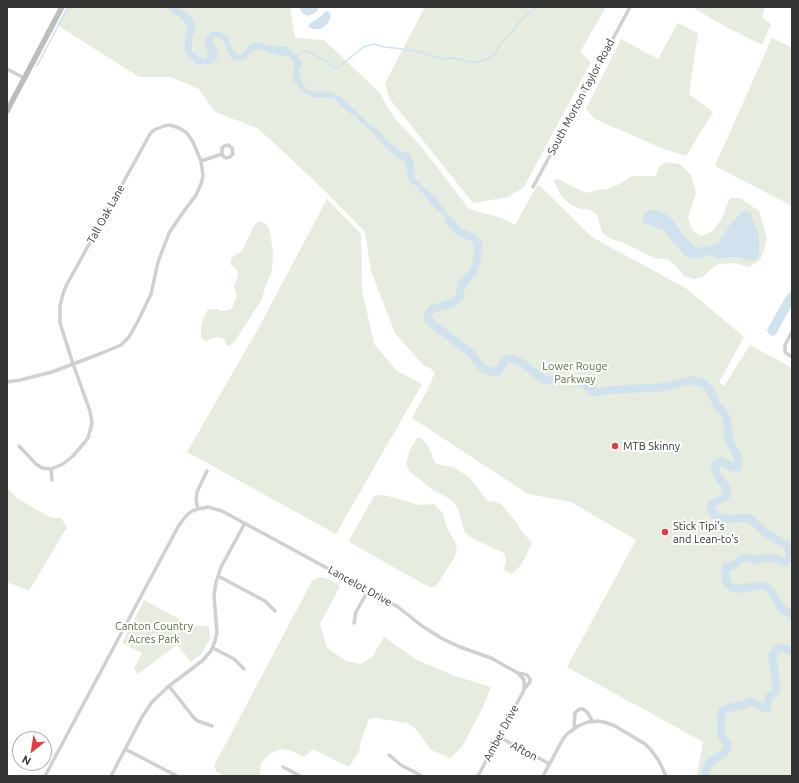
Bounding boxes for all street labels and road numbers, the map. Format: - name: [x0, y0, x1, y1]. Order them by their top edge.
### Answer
- street label: South Morton Taylor Road: [545, 37, 617, 157]
- street label: Tall Oak Lane: [84, 182, 128, 246]
- street label: Lancelot Drive: [326, 563, 394, 609]
- street label: Amber Drive: [481, 703, 521, 763]
- street label: Afton: [508, 739, 540, 763]

